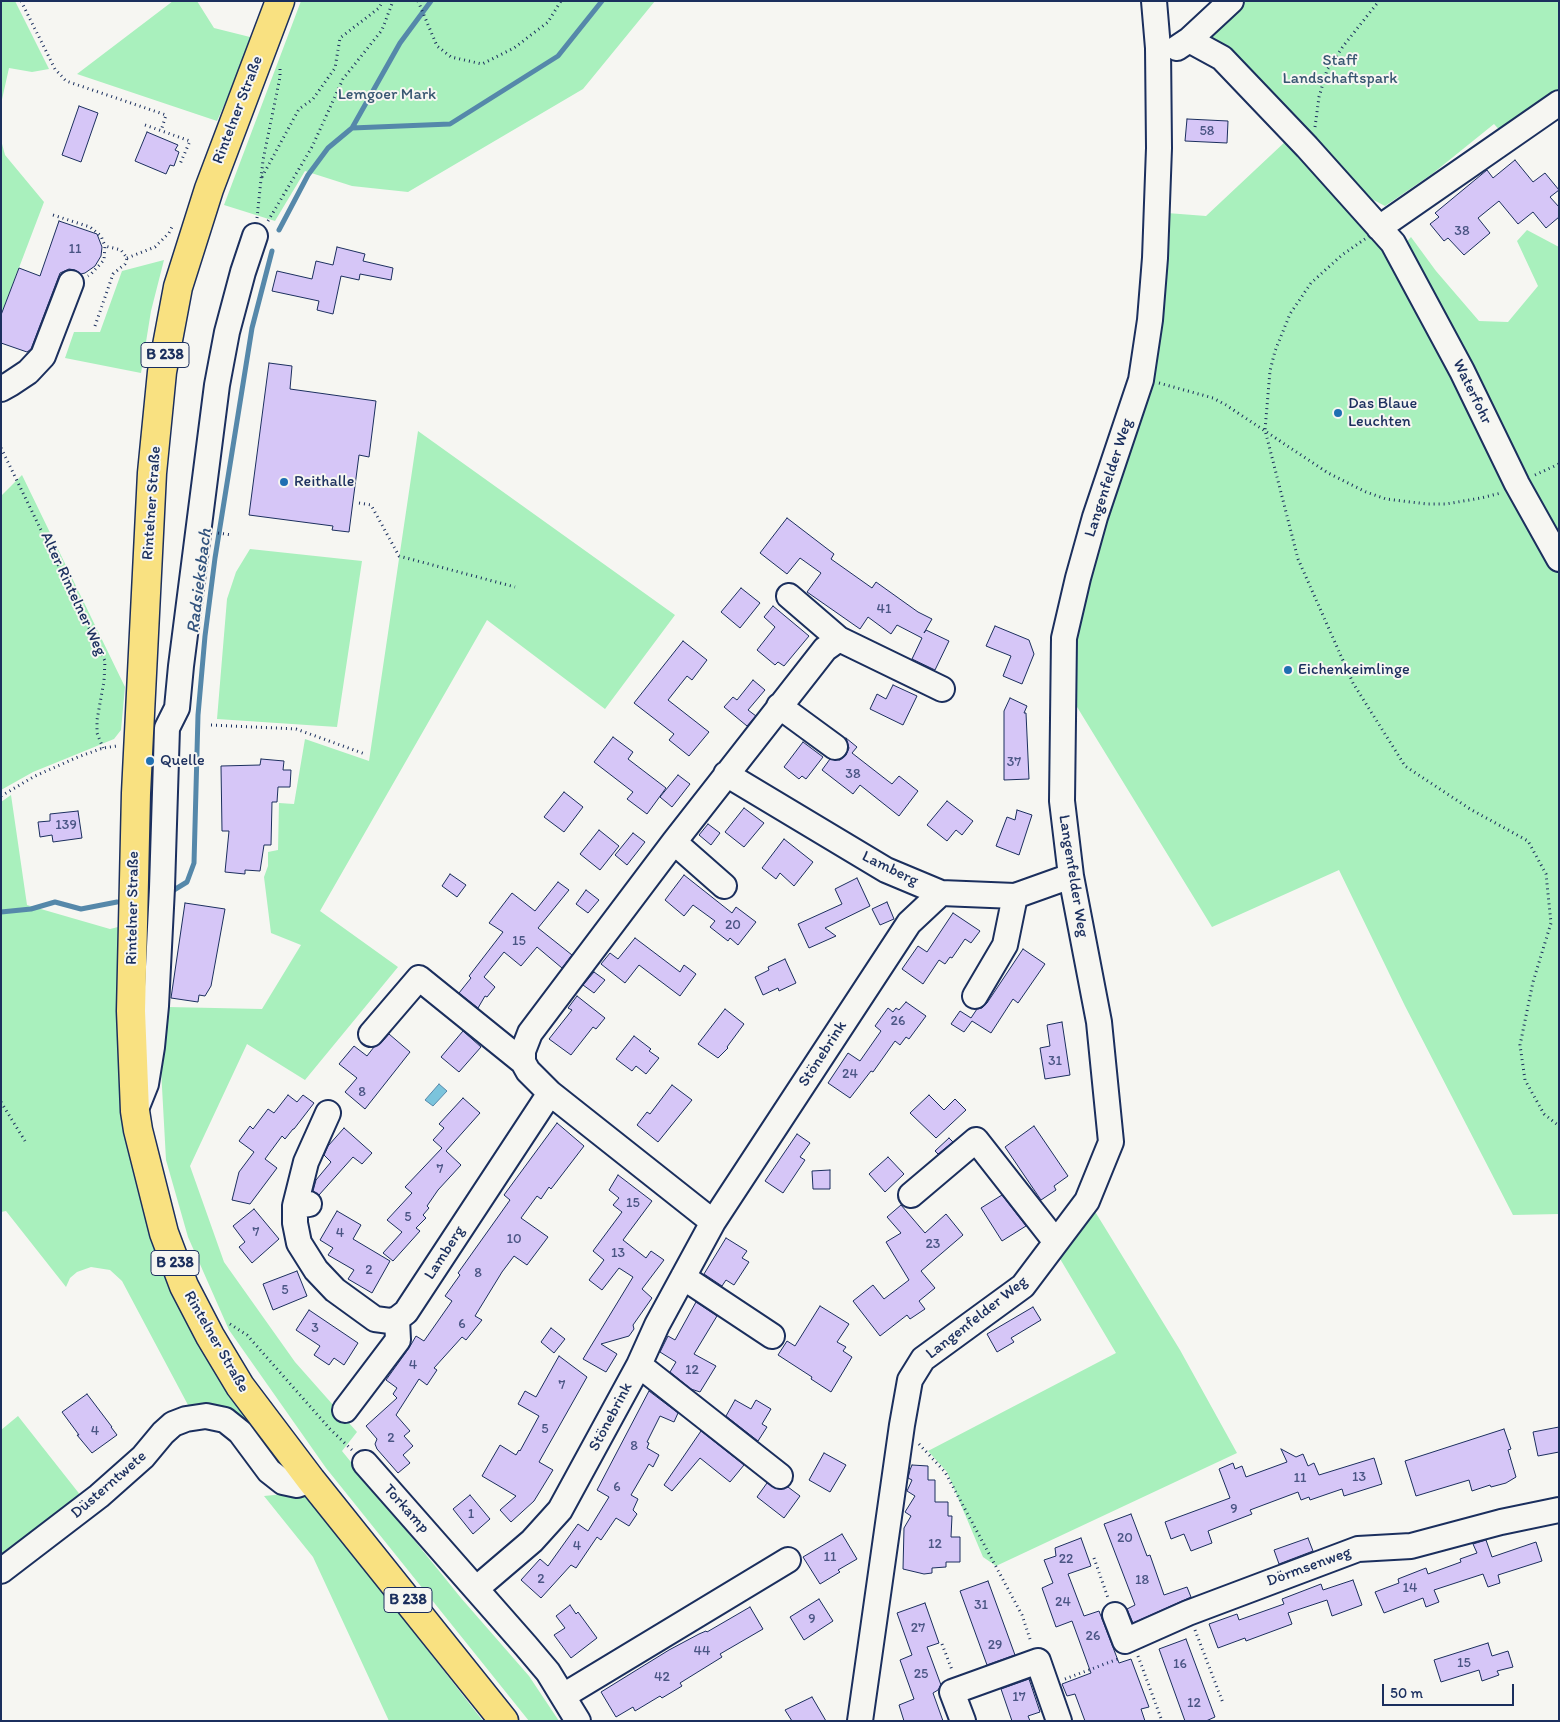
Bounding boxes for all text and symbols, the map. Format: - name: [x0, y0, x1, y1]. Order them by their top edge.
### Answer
- park label: Staff Landschaftspark: [1283, 51, 1397, 89]
- street label: Rintelner Straße: [209, 53, 267, 167]
- park label: Lemgoer Mark: [338, 85, 436, 105]
- house number: 58: [1199, 123, 1215, 139]
- house number: 38: [1454, 223, 1470, 239]
- house number: 11: [69, 241, 81, 257]
- road number: B 238: [141, 342, 189, 368]
- street label: Waterfohr: [1448, 356, 1496, 428]
- place label: Das Blaue Leuchten: [1348, 394, 1417, 432]
- marker: Das Blaue Leuchten: [1332, 407, 1344, 419]
- street label: Langenfelder Weg: [1081, 416, 1137, 540]
- street label: Rintelner Straße: [138, 445, 166, 561]
- place label: Reithalle: [294, 472, 354, 492]
- marker: Reithalle: [278, 476, 290, 488]
- water label: Radsieksbach: [183, 527, 217, 635]
- street label: Alter Rintelner Weg: [36, 529, 110, 659]
- house number: 41: [877, 601, 891, 617]
- place label: Eichenkeimlinge: [1298, 660, 1410, 680]
- marker: Eichenkeimlinge: [1282, 664, 1294, 676]
- place label: Quelle: [160, 751, 205, 771]
- house number: 37: [1007, 754, 1021, 770]
- marker: Quelle: [144, 755, 156, 767]
- house number: 38: [845, 766, 861, 782]
- street label: Langenfelder Weg: [1054, 813, 1092, 939]
- house number: 139: [55, 817, 77, 833]
- street label: Lamberg: [859, 847, 921, 891]
- street label: Rintelner Straße: [122, 851, 144, 965]
- house number: 20: [725, 917, 741, 933]
- house number: 15: [512, 933, 526, 949]
- house number: 26: [891, 1013, 905, 1029]
- street label: Stönebrink: [795, 1017, 851, 1091]
- house number: 31: [1048, 1053, 1062, 1069]
- house number: 24: [842, 1066, 858, 1082]
- house number: 8: [358, 1084, 366, 1100]
- house number: 7: [437, 1161, 443, 1177]
- house number: 15: [626, 1195, 640, 1211]
- house number: 5: [404, 1209, 412, 1225]
- street label: Lamberg: [421, 1222, 469, 1284]
- house number: 7: [253, 1224, 259, 1240]
- house number: 4: [336, 1225, 344, 1241]
- house number: 10: [506, 1231, 522, 1247]
- house number: 23: [926, 1236, 940, 1252]
- house number: 13: [611, 1245, 625, 1261]
- road number: B 238: [151, 1250, 199, 1276]
- house number: 2: [365, 1262, 373, 1278]
- house number: 8: [474, 1265, 482, 1281]
- street label: Langenfelder Weg: [922, 1272, 1032, 1364]
- house number: 5: [281, 1282, 289, 1298]
- street label: Rintelner Straße: [179, 1288, 253, 1396]
- house number: 6: [458, 1316, 466, 1332]
- house number: 3: [311, 1320, 319, 1336]
- house number: 4: [409, 1357, 417, 1373]
- house number: 12: [685, 1362, 699, 1378]
- house number: 7: [559, 1377, 565, 1393]
- street label: Stönebrink: [585, 1379, 637, 1455]
- house number: 5: [541, 1421, 549, 1437]
- house number: 4: [91, 1423, 99, 1439]
- house number: 2: [387, 1430, 395, 1446]
- house number: 8: [630, 1438, 638, 1454]
- street label: Düsterntwete: [67, 1447, 151, 1523]
- house number: 13: [1352, 1469, 1366, 1485]
- house number: 11: [1294, 1470, 1306, 1486]
- house number: 6: [613, 1479, 621, 1495]
- street label: Torkamp: [379, 1480, 433, 1538]
- house number: 9: [1230, 1501, 1238, 1517]
- house number: 1: [468, 1506, 474, 1522]
- house number: 20: [1117, 1530, 1133, 1546]
- house number: 12: [928, 1536, 942, 1552]
- house number: 4: [573, 1538, 581, 1554]
- street label: Dörmsenweg: [1264, 1543, 1354, 1591]
- house number: 11: [824, 1549, 836, 1565]
- house number: 22: [1059, 1551, 1073, 1567]
- house number: 2: [537, 1571, 545, 1587]
- house number: 18: [1135, 1572, 1149, 1588]
- house number: 14: [1403, 1580, 1417, 1596]
- road number: B 238: [384, 1588, 432, 1612]
- house number: 24: [1055, 1594, 1071, 1610]
- house number: 31: [974, 1597, 988, 1613]
- house number: 9: [808, 1611, 816, 1627]
- house number: 27: [911, 1620, 925, 1636]
- house number: 26: [1086, 1628, 1100, 1644]
- house number: 29: [988, 1637, 1002, 1653]
- house number: 44: [694, 1643, 710, 1659]
- house number: 15: [1457, 1655, 1471, 1671]
- house number: 16: [1173, 1656, 1187, 1672]
- house number: 25: [914, 1666, 928, 1682]
- house number: 42: [654, 1669, 670, 1685]
- scale bar: [1385, 1674, 1518, 1706]
- text: 50 m: [1390, 1684, 1423, 1702]
- house number: 17: [1012, 1689, 1026, 1705]
- house number: 12: [1187, 1695, 1201, 1711]

